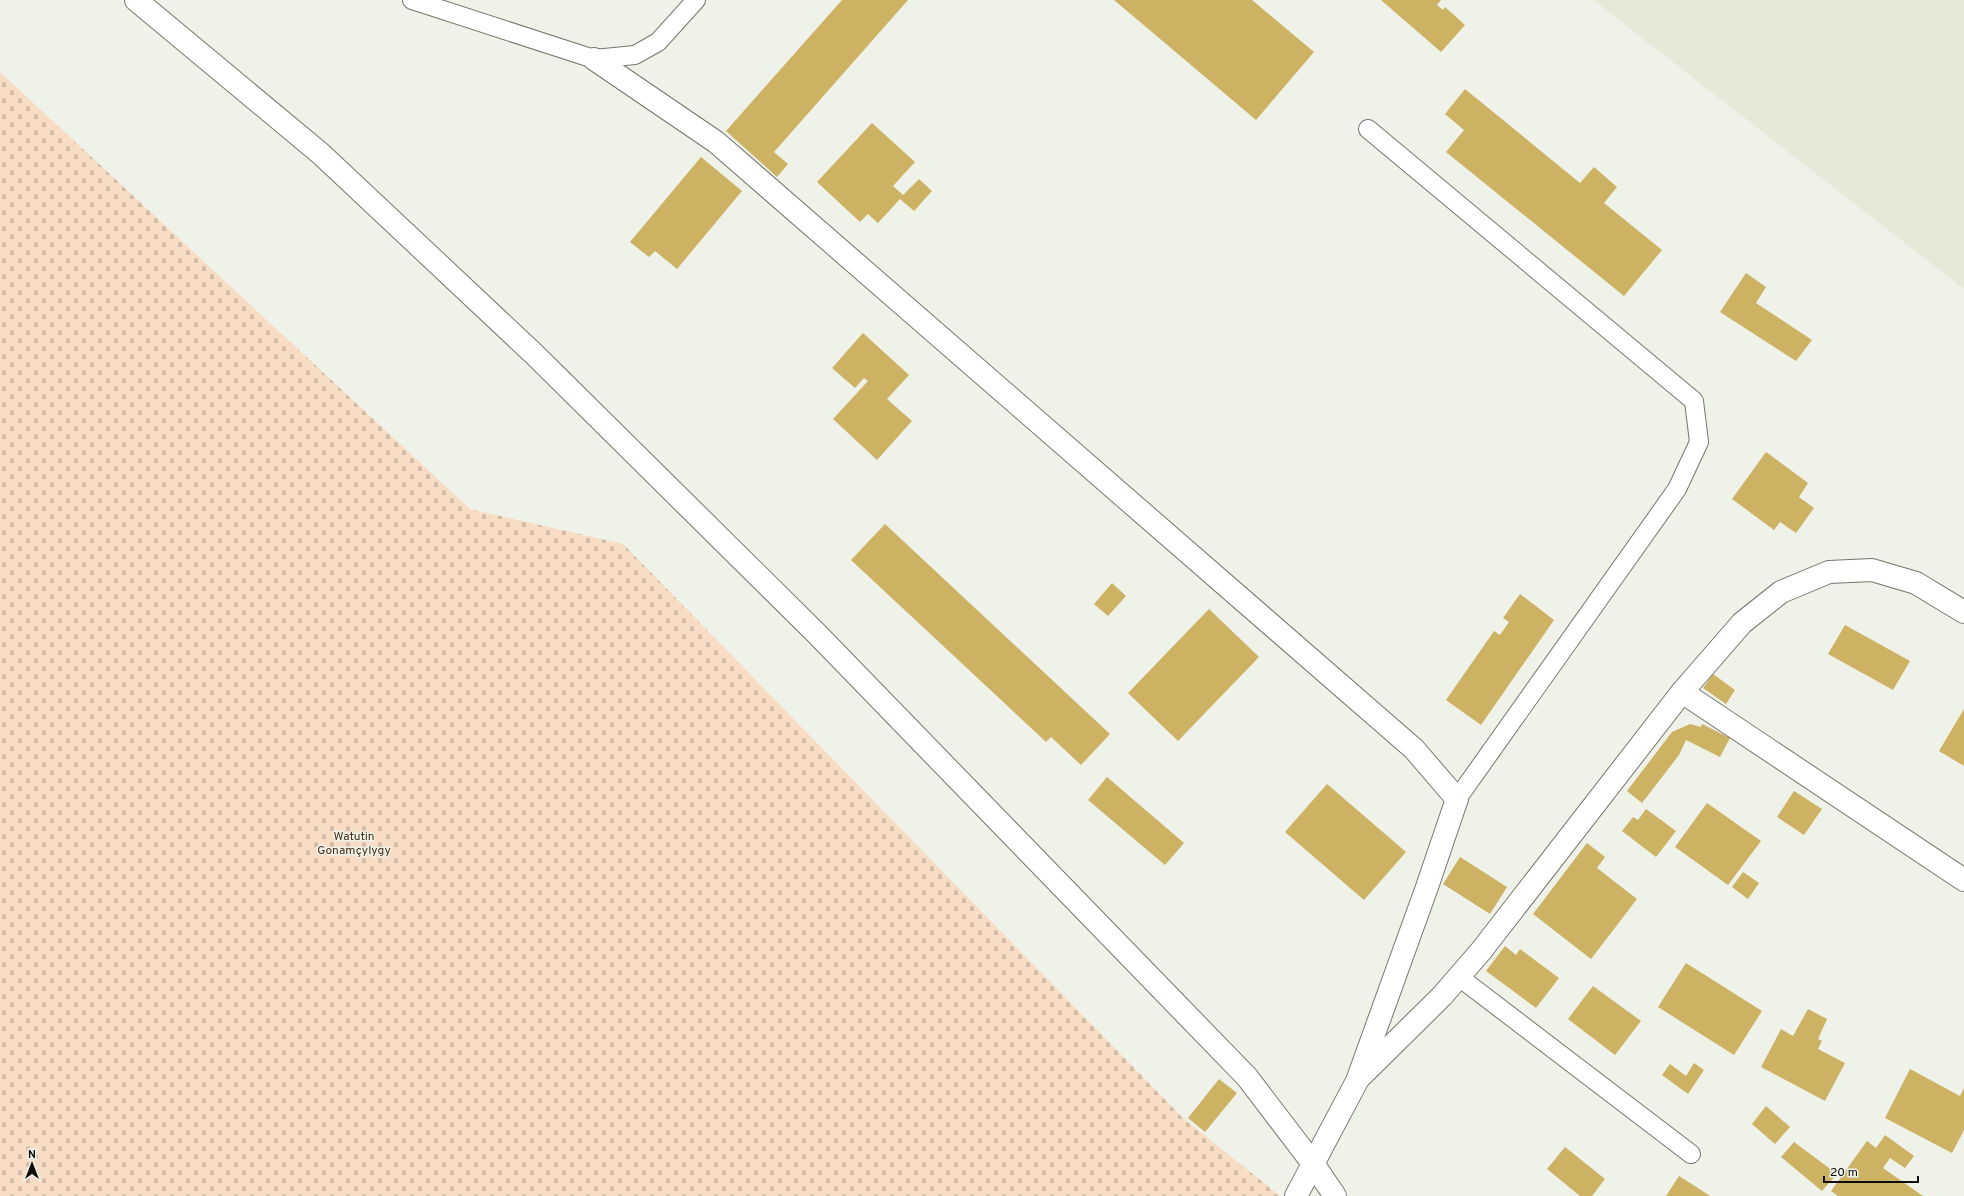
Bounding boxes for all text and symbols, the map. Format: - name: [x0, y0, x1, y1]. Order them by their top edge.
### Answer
- park label: Watutin Gonamçylygy: [317, 829, 391, 859]
- north arrow: [12, 1144, 52, 1184]
- text: N: [28, 1148, 36, 1162]
- scale bar: [1824, 1158, 1918, 1184]
- text: 20 m: [1830, 1165, 1858, 1181]

